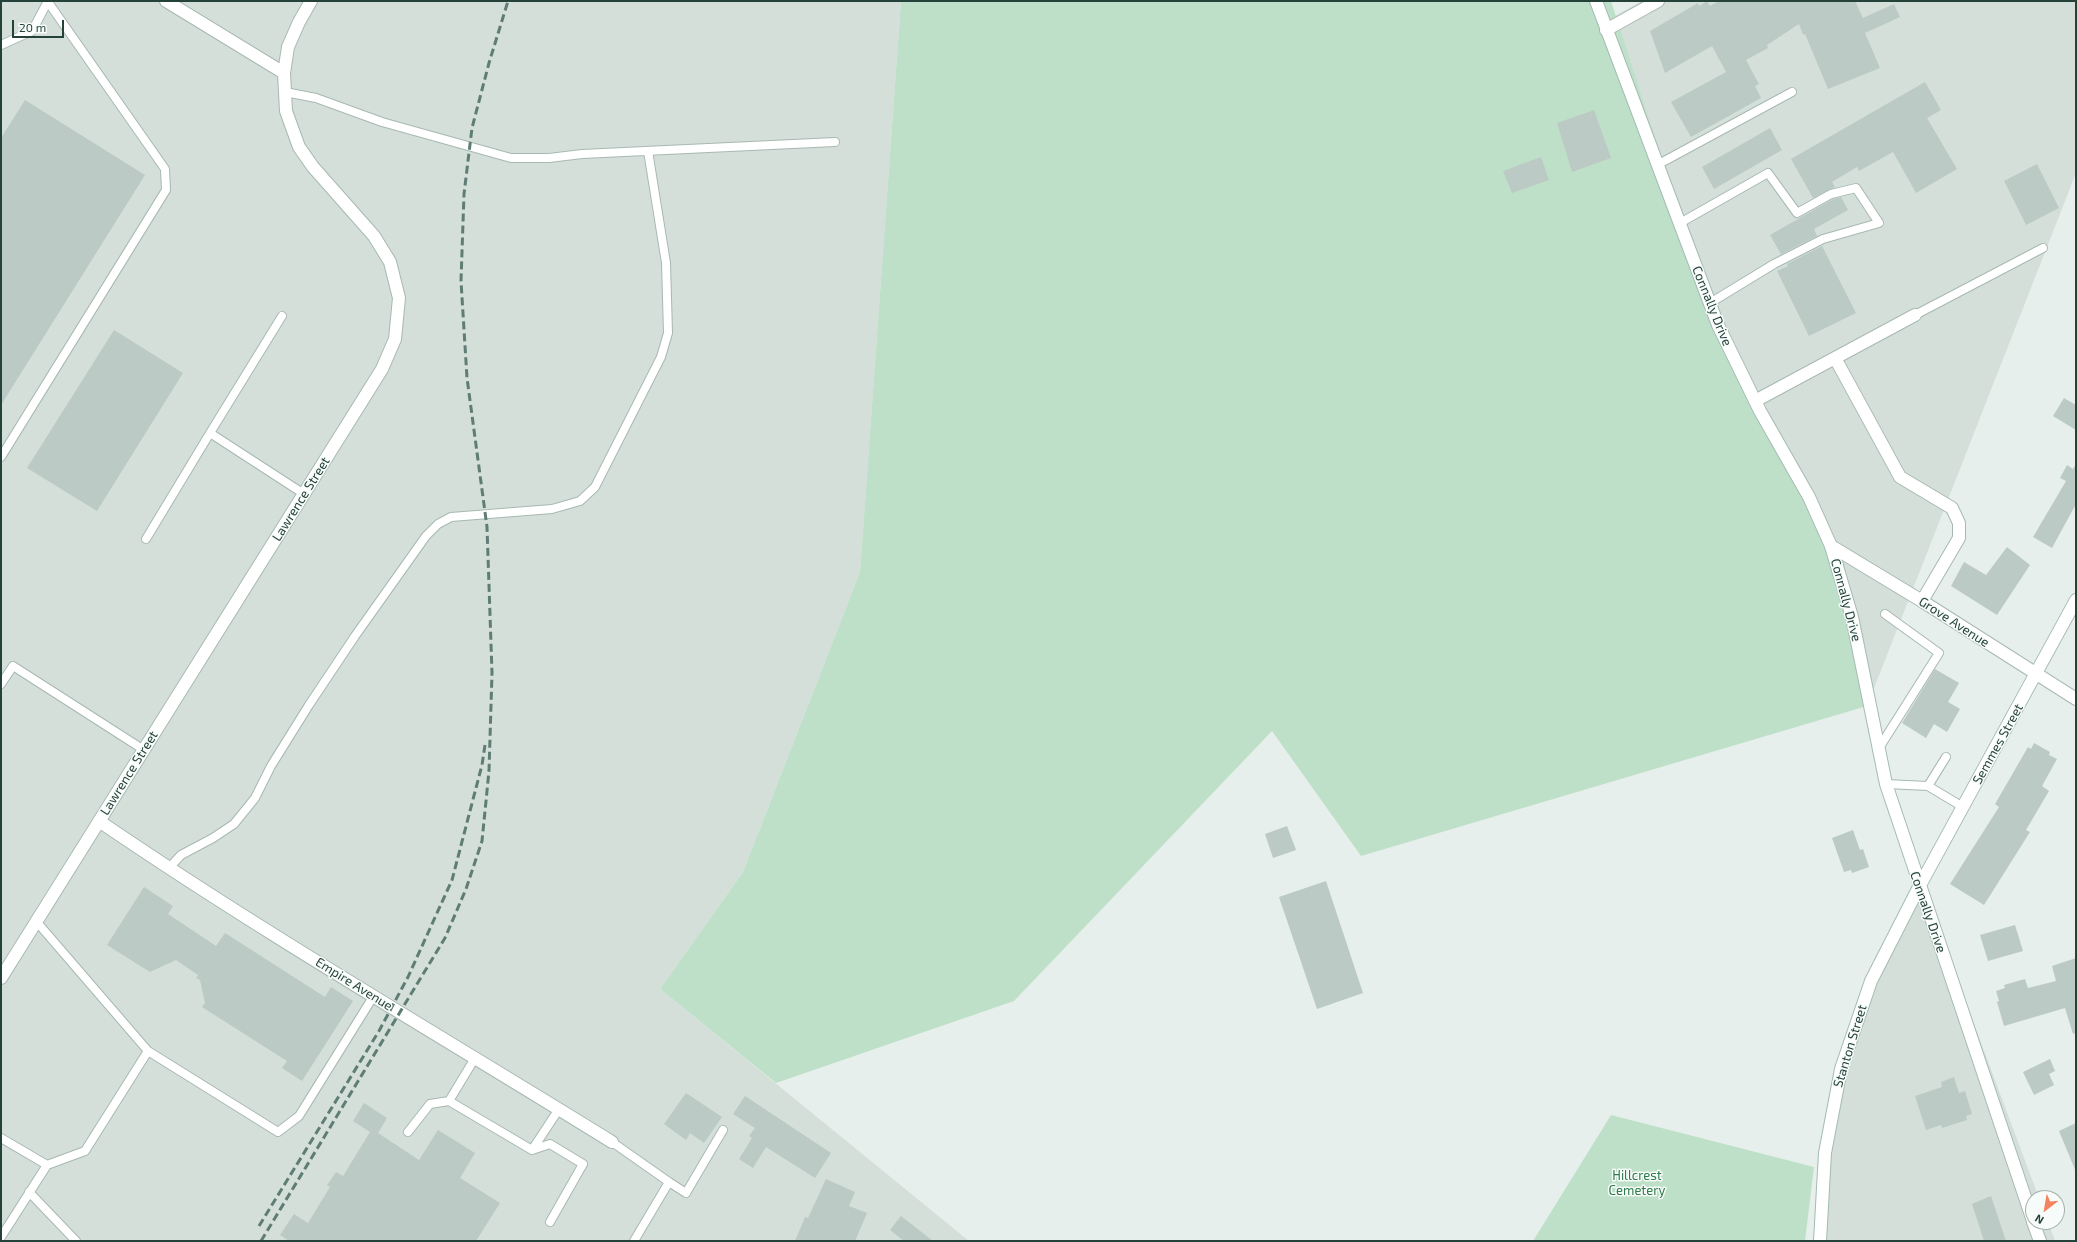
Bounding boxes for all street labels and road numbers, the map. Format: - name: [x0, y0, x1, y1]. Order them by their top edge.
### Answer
- street label: Connally Drive: [1689, 264, 1735, 348]
- street label: Lawrence Street: [269, 454, 333, 544]
- street label: Connally Drive: [1827, 557, 1865, 643]
- street label: Grove Avenue: [1916, 593, 1992, 651]
- street label: Semmes Street: [1969, 701, 2027, 787]
- street label: Lawrence Street: [97, 728, 161, 818]
- street label: Connally Drive: [1907, 869, 1949, 955]
- street label: Empire Avenue: [313, 954, 395, 1014]
- street label: Stanton Street: [1830, 1003, 1870, 1089]

